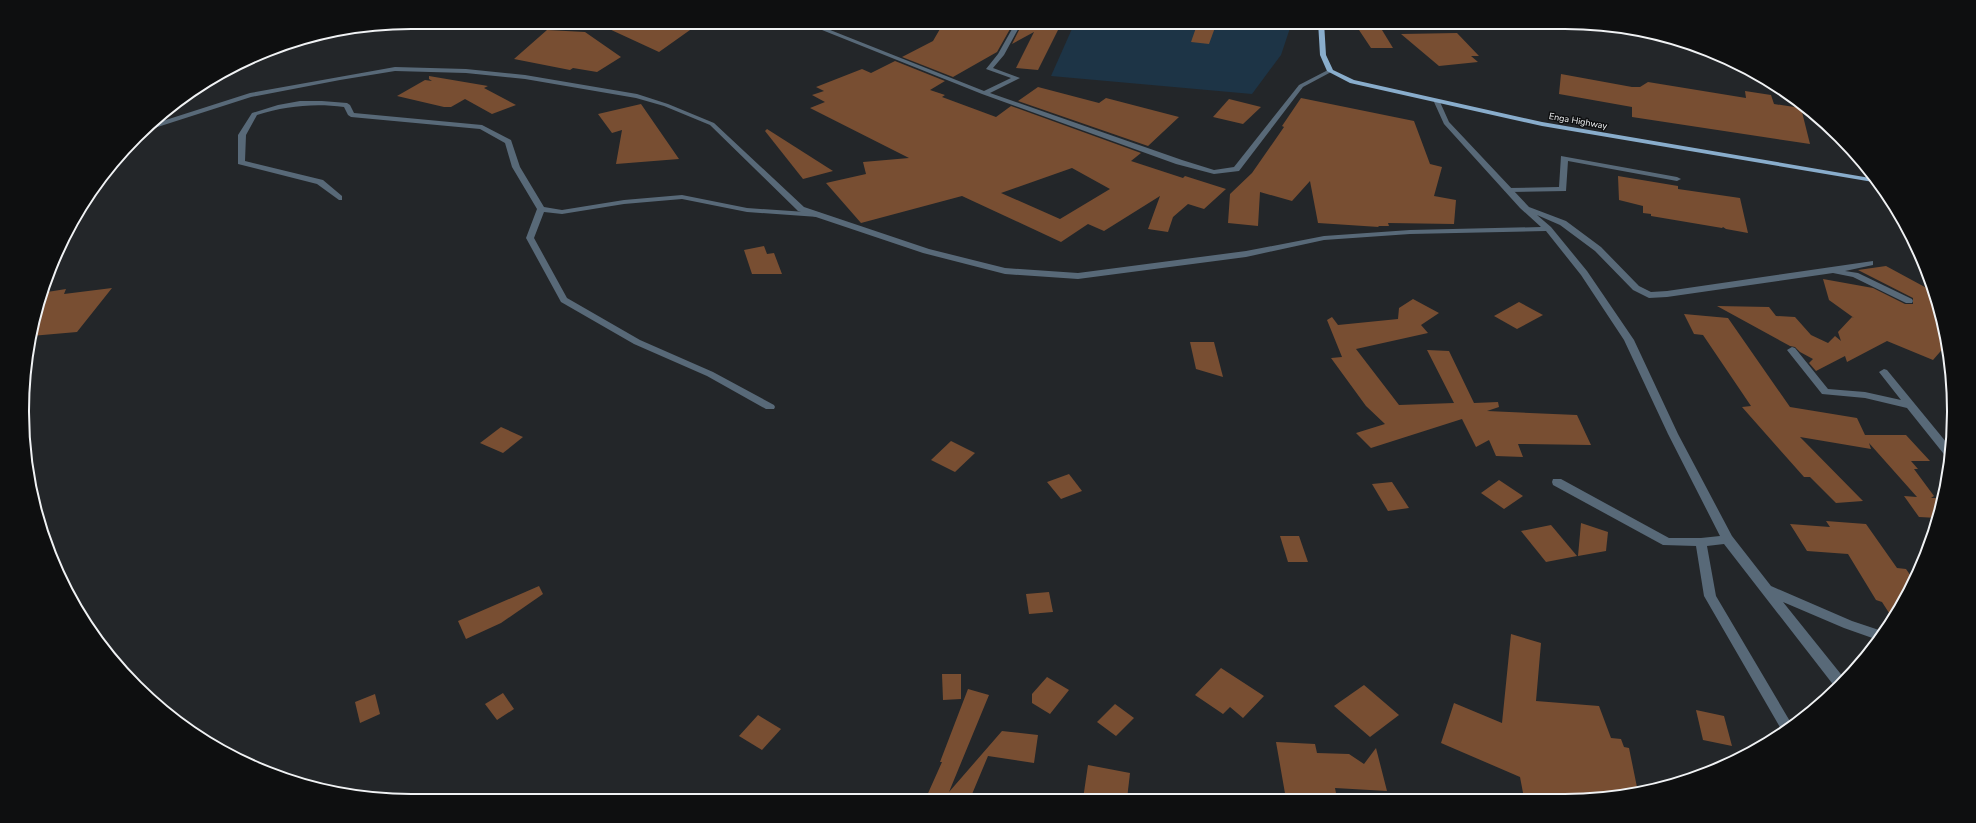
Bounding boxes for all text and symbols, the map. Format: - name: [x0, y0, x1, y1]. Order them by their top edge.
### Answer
- street label: Enga Highway: [1548, 110, 1608, 132]

